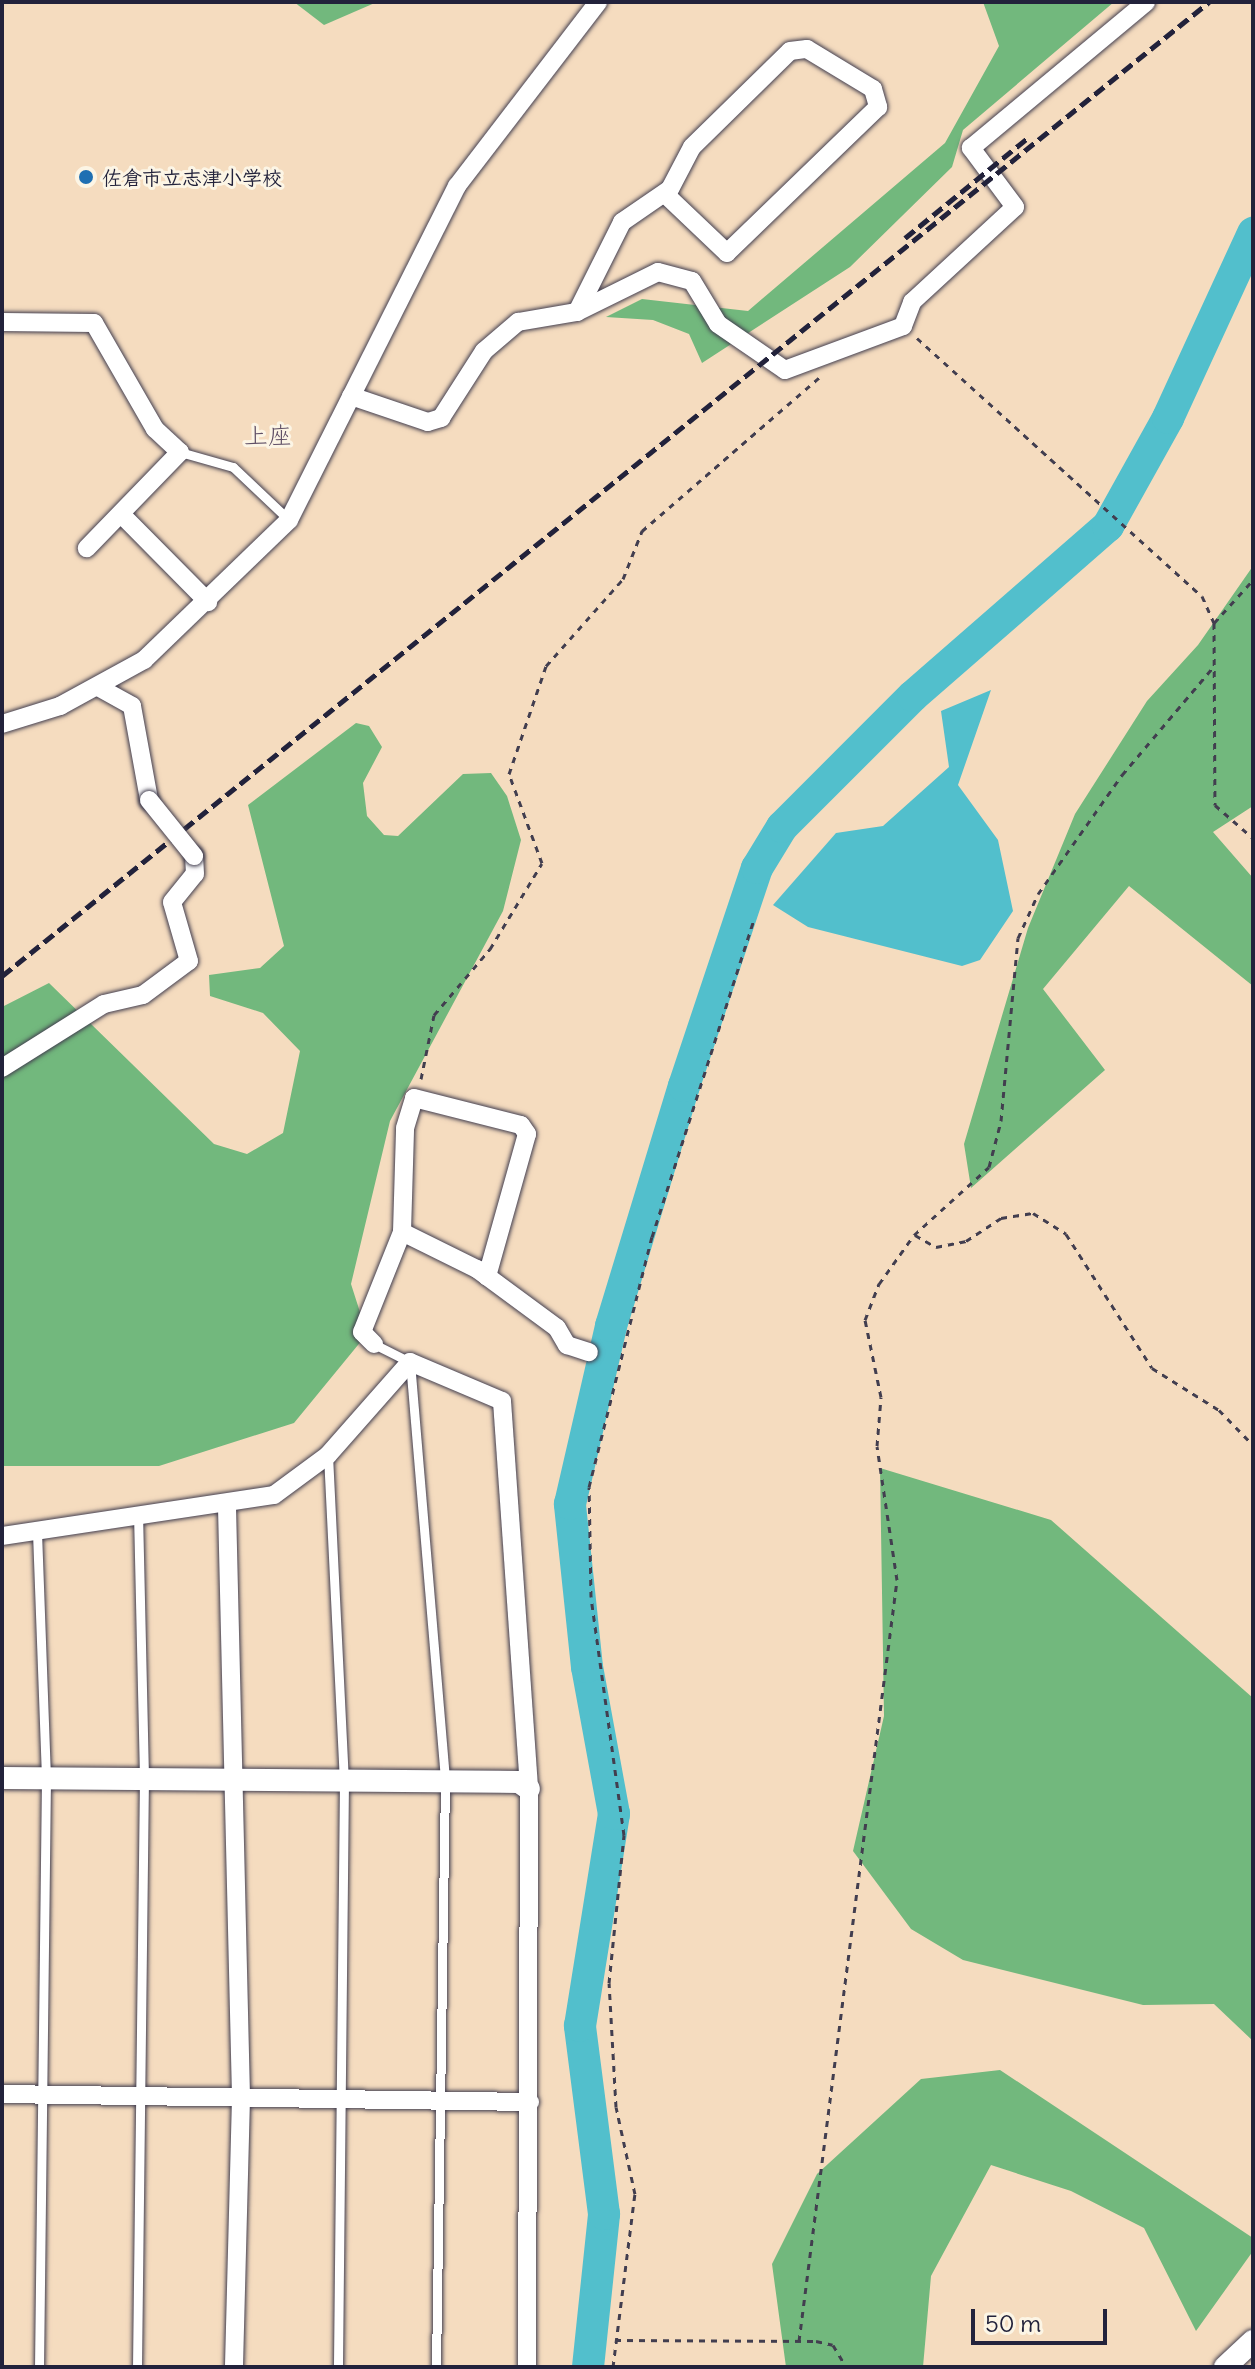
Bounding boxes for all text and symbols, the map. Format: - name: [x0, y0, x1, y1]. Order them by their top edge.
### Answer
- place label: 佐倉市立志津小学校: [102, 165, 282, 189]
- marker: 佐倉市立志津小学校: [77, 168, 95, 186]
- district label: 上座: [244, 422, 292, 450]
- scale bar: [975, 2293, 1111, 2343]
- text: 50 m: [985, 2308, 1041, 2338]

